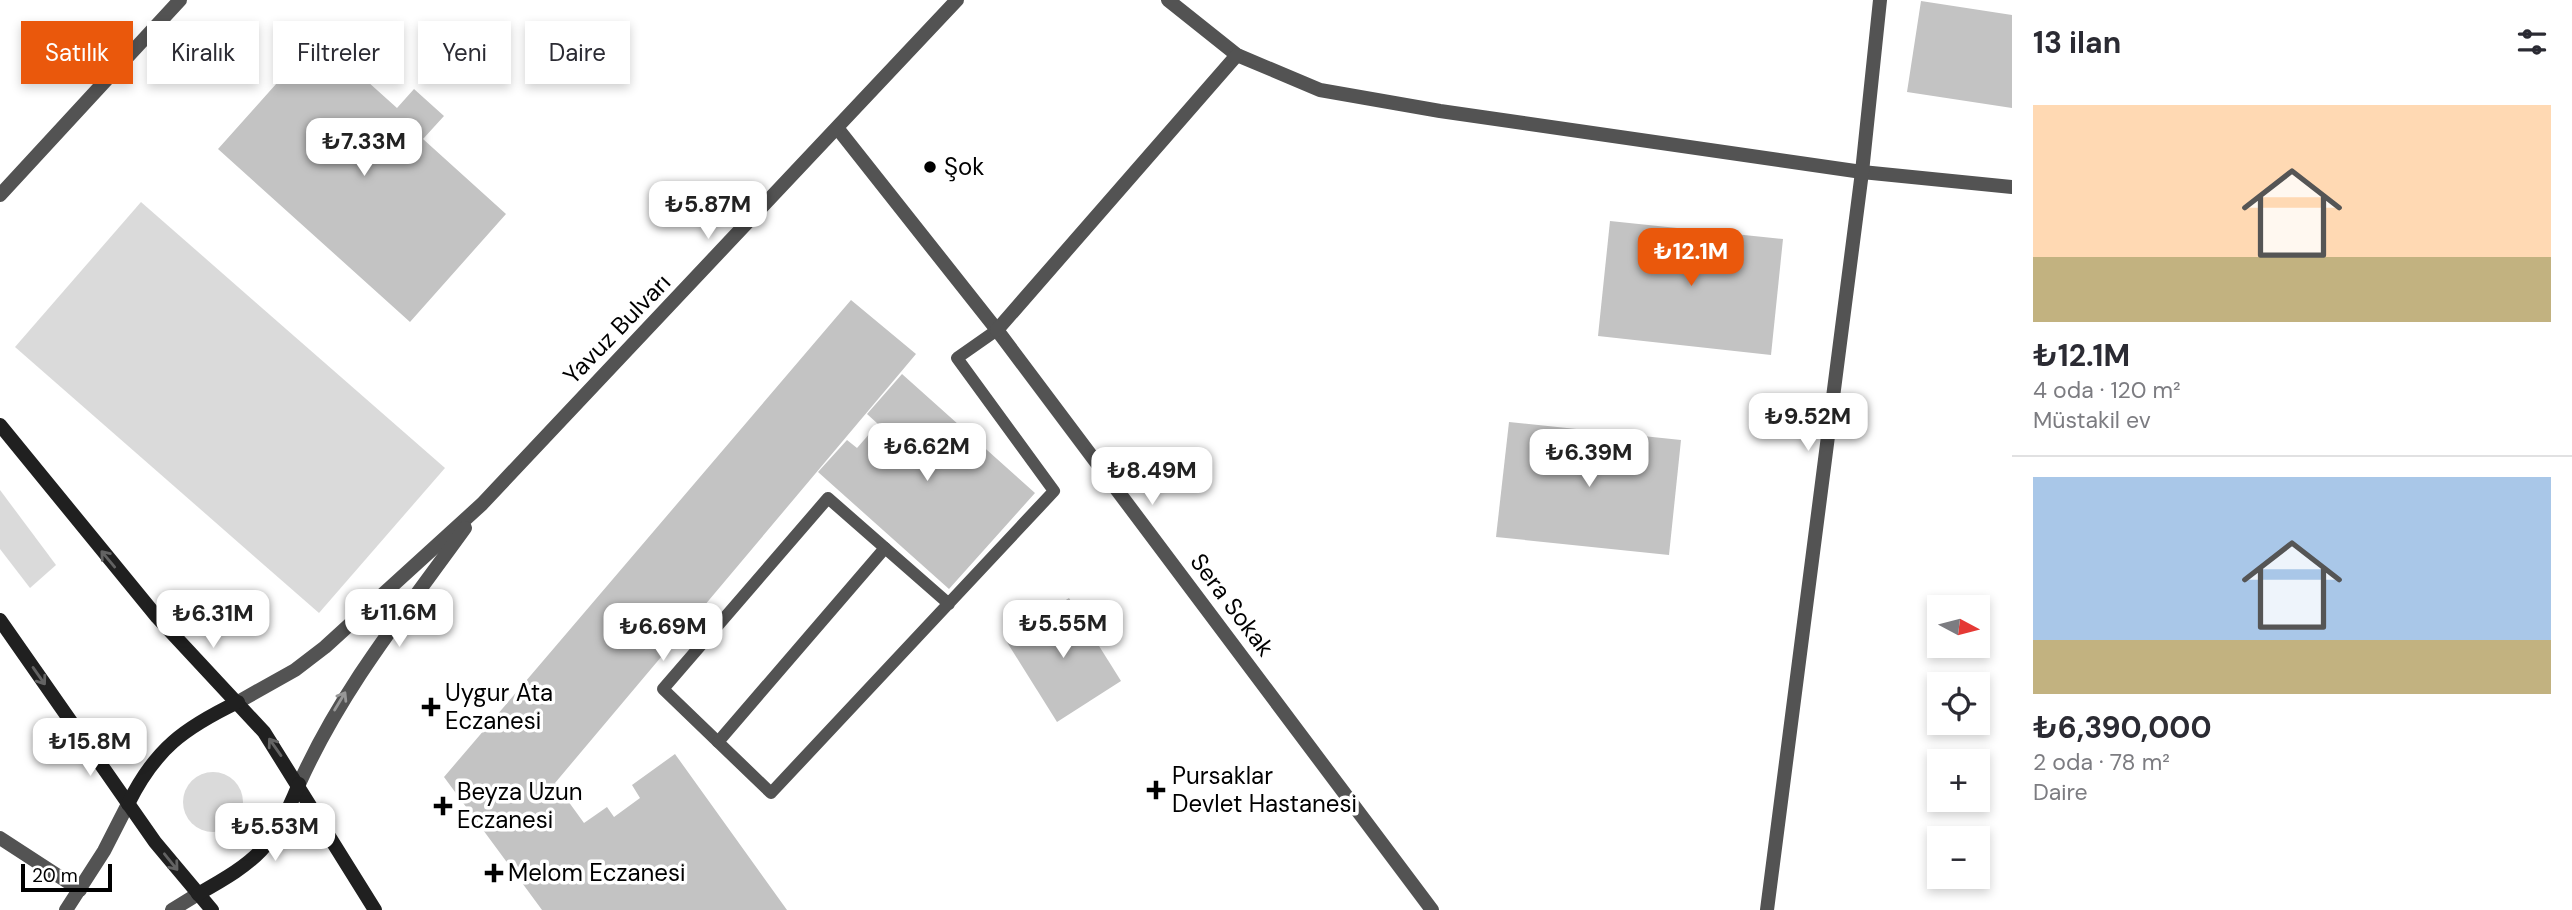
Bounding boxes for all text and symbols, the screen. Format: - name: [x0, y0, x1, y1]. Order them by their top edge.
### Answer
- chip: Satılık: [21, 21, 133, 84]
- chip: Kiralık: [147, 21, 259, 84]
- chip: Filtreler: [273, 21, 404, 84]
- chip: Yeni: [418, 21, 511, 84]
- chip: Daire: [525, 21, 630, 84]
- text: 13 ilan: [2033, 23, 2121, 62]
- icon: filters: [2513, 23, 2551, 61]
- pin: ₺7.33M: [307, 118, 421, 178]
- text: ₺7.33M: [322, 126, 406, 156]
- icon: home: [2229, 150, 2355, 276]
- place label: Şok: [944, 151, 984, 182]
- marker: Şok: [922, 159, 938, 175]
- pin: ₺5.87M: [651, 182, 765, 241]
- text: ₺5.87M: [665, 189, 751, 219]
- pin: ₺12.1M: [1634, 229, 1748, 288]
- text: ₺12.1M: [1654, 236, 1728, 266]
- street label: Yavuz Bulvarı: [556, 267, 677, 390]
- text: ₺12.1M: [2033, 336, 2130, 375]
- text: 4 oda · 120 m²: [2033, 375, 2181, 405]
- pin: ₺9.52M: [1751, 393, 1865, 453]
- text: ₺9.52M: [1765, 401, 1851, 431]
- text: Müstakil ev: [2033, 405, 2151, 435]
- pin: ₺6.62M: [870, 424, 984, 483]
- pin: ₺6.39M: [1532, 430, 1646, 489]
- text: ₺6.62M: [884, 431, 970, 461]
- text: ₺6.39M: [1546, 437, 1632, 467]
- pin: ₺8.49M: [1095, 448, 1209, 507]
- text: ₺8.49M: [1107, 455, 1197, 485]
- icon: home: [2229, 522, 2355, 648]
- street label: Sera Sokak: [1184, 547, 1281, 662]
- one-way arrow: [100, 550, 116, 568]
- pin: ₺6.31M: [156, 590, 270, 650]
- pin: ₺11.6M: [342, 590, 456, 649]
- north arrow: [1927, 595, 1990, 658]
- map controls: [1927, 595, 1990, 889]
- text: ₺11.6M: [361, 597, 437, 627]
- text: ₺6.31M: [172, 598, 254, 628]
- pin: ₺5.55M: [1006, 600, 1120, 660]
- pin: ₺6.69M: [606, 604, 720, 663]
- text: ₺5.55M: [1019, 608, 1107, 638]
- text: ₺6.69M: [619, 611, 707, 641]
- one-way arrow: [32, 666, 46, 685]
- button: locate: [1927, 672, 1990, 735]
- place label: Uygur Ata Eczanesi: [445, 677, 553, 736]
- one-way arrow: [334, 692, 348, 712]
- marker: Uygur Ata Eczanesi: [423, 699, 439, 715]
- text: ₺6,390,000: [2033, 708, 2212, 747]
- pin: ₺15.8M: [33, 718, 147, 778]
- text: ₺15.8M: [49, 726, 131, 756]
- one-way arrow: [268, 738, 282, 757]
- text: 2 oda · 78 m²: [2033, 747, 2170, 777]
- button: +: [1927, 749, 1990, 812]
- place label: Pursaklar Devlet Hastanesi: [1172, 760, 1357, 819]
- place label: Beyza Uzun Eczanesi: [457, 776, 583, 835]
- text: Daire: [2033, 777, 2088, 807]
- marker: Pursaklar Devlet Hastanesi: [1146, 780, 1166, 800]
- marker: Beyza Uzun Eczanesi: [435, 798, 451, 814]
- pin: ₺5.53M: [218, 804, 332, 863]
- text: ₺5.53M: [231, 811, 319, 841]
- button: −: [1927, 826, 1990, 889]
- one-way arrow: [163, 852, 178, 870]
- place label: Melom Eczanesi: [508, 857, 685, 888]
- scale bar: [21, 861, 112, 893]
- text: 20 m: [32, 863, 78, 888]
- marker: Melom Eczanesi: [486, 865, 502, 881]

